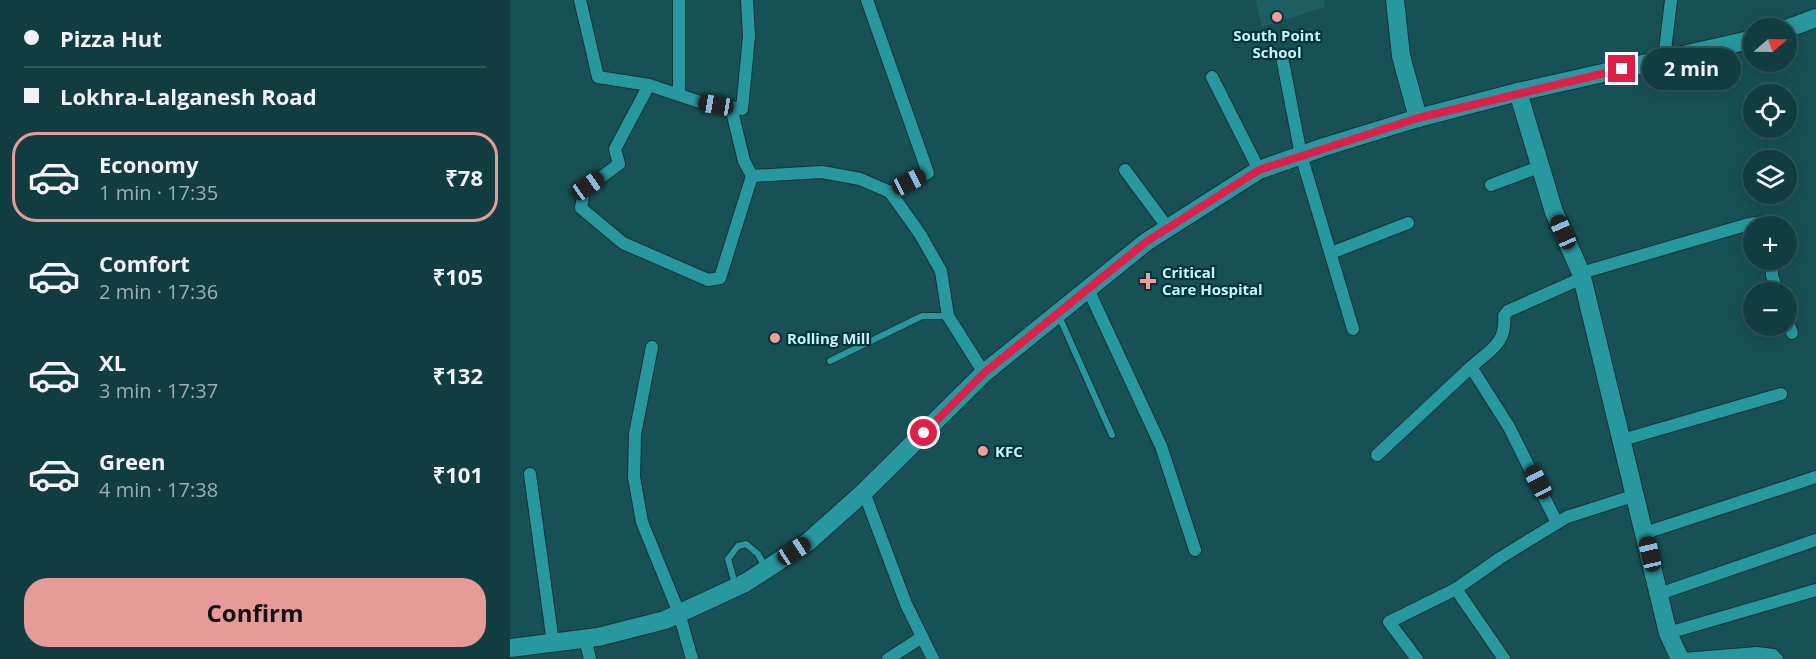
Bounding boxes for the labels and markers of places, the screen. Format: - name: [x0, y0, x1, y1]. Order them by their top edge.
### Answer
- marker: South Point School: [1270, 10, 1284, 24]
- place label: South Point School: [1233, 25, 1321, 62]
- place label: Critical Care Hospital: [1162, 262, 1263, 299]
- marker: Critical Care Hospital: [1139, 272, 1157, 290]
- place label: Rolling Mill: [787, 328, 870, 348]
- marker: Rolling Mill: [768, 331, 782, 345]
- place label: KFC: [995, 441, 1023, 461]
- marker: KFC: [976, 444, 990, 458]

